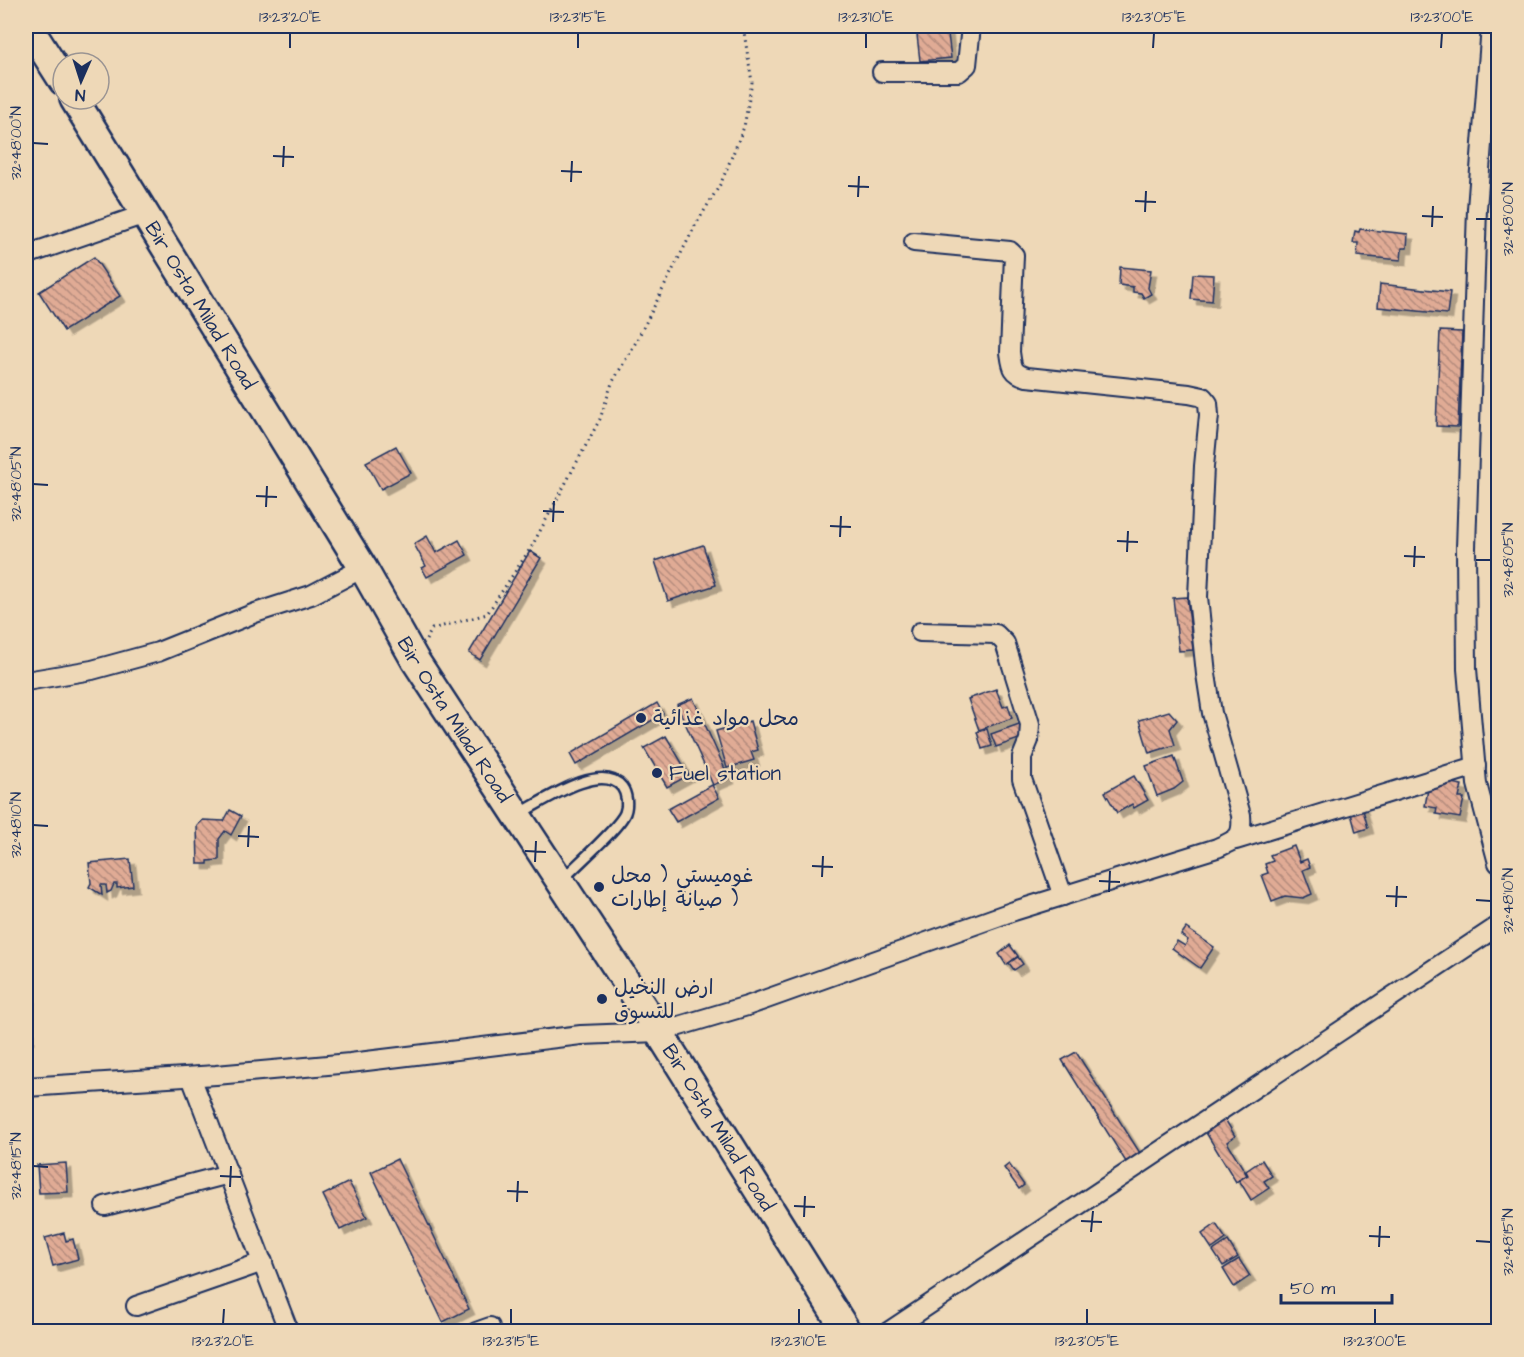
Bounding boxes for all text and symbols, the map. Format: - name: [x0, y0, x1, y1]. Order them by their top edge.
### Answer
- text: 13°23'20"E: [259, 7, 321, 28]
- text: 13°23'15"E: [550, 7, 606, 28]
- text: 13°23'10"E: [838, 7, 894, 28]
- text: 13°23'05"E: [1122, 7, 1186, 28]
- text: 13°23'00"E: [1411, 7, 1474, 28]
- north arrow: [51, 51, 111, 111]
- text: N: [75, 84, 86, 106]
- text: 32°48'00"N: [6, 106, 27, 180]
- text: 32°48'00"N: [1498, 182, 1519, 256]
- street label: Bir Osta Milad Road: [138, 216, 264, 395]
- text: 32°48'05"N: [6, 447, 27, 521]
- text: 32°48'05"N: [1498, 523, 1519, 597]
- street label: Bir Osta Milad Road: [390, 631, 519, 808]
- place label: محل مواد غذائية: [653, 704, 799, 733]
- marker: محل مواد غذائية: [634, 711, 648, 725]
- place label: Fuel station: [669, 759, 781, 788]
- marker: Fuel station: [650, 766, 664, 780]
- text: 32°48'10"N: [6, 792, 27, 858]
- place label: غوميستي ( محل صيانة إطارات ): [611, 861, 753, 914]
- text: 32°48'10"N: [1498, 868, 1519, 934]
- marker: غوميستي ( محل صيانة إطارات ): [592, 880, 606, 894]
- place label: ارض النخيل للتسوق: [614, 973, 714, 1026]
- marker: ارض النخيل للتسوق: [595, 992, 609, 1006]
- street label: Bir Osta Milad Road: [655, 1038, 782, 1217]
- text: 32°48'15"N: [6, 1132, 27, 1200]
- text: 32°48'15"N: [1498, 1208, 1519, 1276]
- scale bar: [1281, 1267, 1392, 1305]
- text: 50 m: [1290, 1276, 1335, 1301]
- text: 13°23'20"E: [192, 1331, 254, 1352]
- text: 13°23'15"E: [483, 1331, 539, 1352]
- text: 13°23'10"E: [771, 1331, 827, 1352]
- text: 13°23'05"E: [1055, 1331, 1119, 1352]
- text: 13°23'00"E: [1344, 1331, 1407, 1352]

